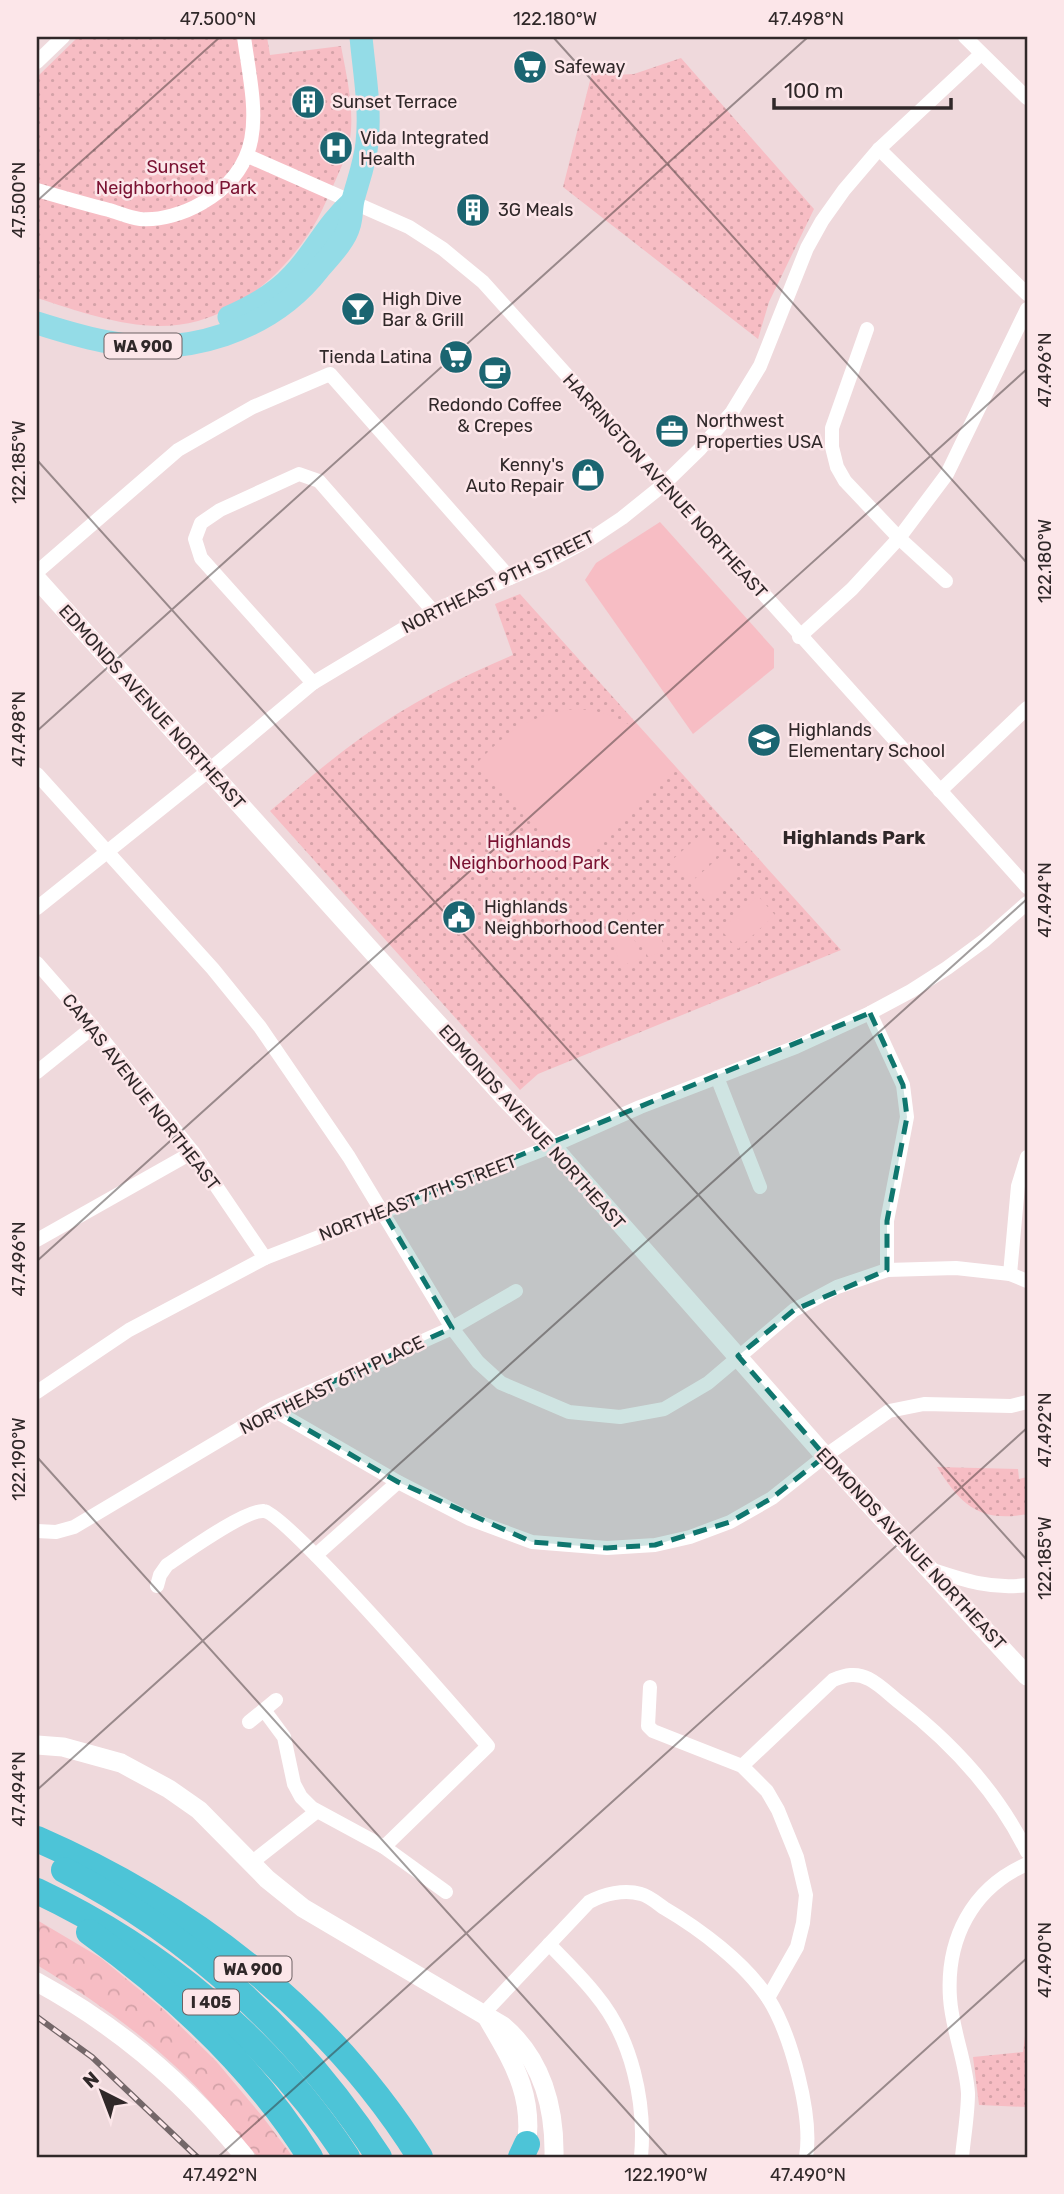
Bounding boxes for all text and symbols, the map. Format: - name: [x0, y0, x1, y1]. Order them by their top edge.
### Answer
- text: 47.500°N: [180, 8, 256, 30]
- text: 122.180°W: [513, 8, 597, 30]
- text: 47.498°N: [768, 8, 844, 30]
- supermarket icon: Safeway: [511, 48, 549, 86]
- place label: Safeway: [554, 56, 626, 78]
- scale bar: [774, 66, 950, 110]
- text: 100 m: [784, 78, 843, 103]
- building icon: Sunset Terrace: [289, 83, 327, 121]
- place label: Sunset Terrace: [332, 91, 457, 113]
- place label: Vida Integrated Health: [360, 127, 489, 170]
- hospital icon: Vida Integrated Health: [317, 129, 355, 167]
- park label: Sunset Neighborhood Park: [96, 156, 257, 199]
- text: 47.500°N: [8, 162, 30, 238]
- building icon: 3G Meals: [454, 191, 492, 229]
- place label: 3G Meals: [498, 199, 573, 221]
- place label: High Dive Bar & Grill: [382, 288, 464, 331]
- bar icon: High Dive Bar & Grill: [339, 290, 377, 328]
- text: 47.496°N: [1034, 332, 1056, 408]
- road number: WA 900: [104, 334, 182, 358]
- supermarket icon: Tienda Latina: [437, 338, 475, 376]
- place label: Tienda Latina: [319, 346, 432, 368]
- cafe icon: Redondo Coffee & Crepes: [476, 354, 514, 392]
- street label: HARRINGTON AVENUE NORTHEAST: [558, 369, 772, 603]
- place label: Redondo Coffee & Crepes: [428, 394, 562, 437]
- place label: Northwest Properties USA: [696, 410, 823, 453]
- office icon: Northwest Properties USA: [653, 412, 691, 450]
- text: 122.185°W: [8, 420, 30, 504]
- place label: Kenny's Auto Repair: [466, 454, 564, 497]
- shop icon: Kenny's Auto Repair: [569, 456, 607, 494]
- text: 122.180°W: [1034, 519, 1056, 603]
- street label: NORTHEAST 9TH STREET: [398, 526, 598, 638]
- street label: EDMONDS AVENUE NORTHEAST: [54, 600, 250, 814]
- text: 47.498°N: [8, 691, 30, 767]
- place label: Highlands Elementary School: [788, 719, 945, 762]
- school or university icon: Highlands Elementary School: [745, 721, 783, 759]
- district label: Highlands Park: [783, 826, 925, 849]
- park label: Highlands Neighborhood Park: [449, 831, 610, 874]
- text: 47.494°N: [1034, 862, 1056, 938]
- place label: Highlands Neighborhood Center: [484, 896, 664, 939]
- public building icon: Highlands Neighborhood Center: [440, 898, 478, 936]
- street label: CAMAS AVENUE NORTHEAST: [57, 989, 225, 1195]
- street label: EDMONDS AVENUE NORTHEAST: [434, 1020, 630, 1234]
- street label: NORTHEAST 7TH STREET: [316, 1150, 520, 1246]
- text: 47.496°N: [8, 1221, 30, 1297]
- street label: NORTHEAST 6TH PLACE: [236, 1331, 428, 1439]
- text: 47.492°N: [1034, 1393, 1056, 1467]
- text: 122.190°W: [8, 1417, 30, 1501]
- street label: EDMONDS AVENUE NORTHEAST: [812, 1443, 1010, 1655]
- text: 122.185°W: [1034, 1516, 1056, 1600]
- text: 47.494°N: [8, 1751, 30, 1827]
- text: 47.490°N: [1034, 1922, 1056, 1998]
- road number: WA 900: [215, 1956, 292, 1982]
- road number: I 405: [183, 1990, 239, 2014]
- north arrow: [66, 2058, 136, 2128]
- text: N: [78, 2067, 104, 2093]
- text: 47.492°N: [183, 2164, 257, 2186]
- text: 122.190°W: [624, 2164, 708, 2186]
- text: 47.490°N: [770, 2164, 846, 2186]

